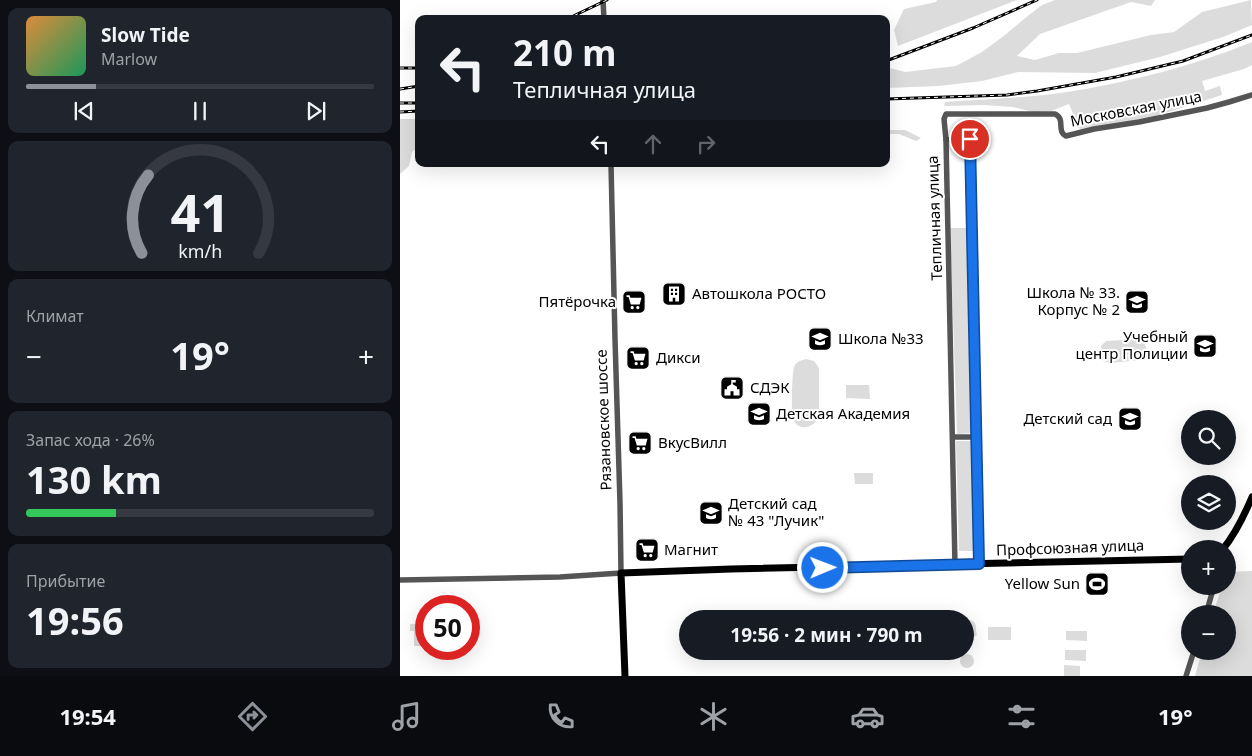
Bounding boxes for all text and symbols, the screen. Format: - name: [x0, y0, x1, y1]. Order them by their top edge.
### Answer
- text: Slow Tide: [101, 22, 190, 48]
- text: 210 m: [513, 29, 616, 76]
- icon: left: [430, 35, 495, 100]
- text: Marlow: [101, 48, 157, 70]
- text: Тепличная улица: [513, 74, 696, 104]
- street label: Московская улица: [1068, 85, 1203, 131]
- icon: previous: [70, 97, 98, 125]
- icon: pause: [186, 97, 214, 125]
- icon: next: [302, 97, 330, 125]
- pin: [949, 118, 991, 160]
- icon: arrive: [956, 125, 984, 153]
- icon: left: [586, 130, 614, 158]
- icon: ahead: [639, 130, 667, 158]
- icon: right: [692, 130, 720, 158]
- street label: Тепличная улица: [922, 155, 946, 281]
- text: 41: [170, 176, 230, 247]
- text: km/h: [178, 239, 222, 263]
- building icon: Автошкола РОСТО: [661, 281, 687, 307]
- place label: Школа № 33. Корпус № 2: [1026, 282, 1120, 319]
- place label: Автошкола РОСТО: [692, 283, 826, 303]
- supermarket icon: Пятёрочка: [621, 289, 647, 315]
- school or university icon: Школа № 33. Корпус № 2: [1124, 289, 1150, 315]
- place label: Пятёрочка: [539, 291, 616, 311]
- text: Климат: [26, 305, 84, 327]
- school or university icon: Школа №33: [807, 326, 833, 352]
- place label: Учебный центр Полиции: [1076, 326, 1188, 363]
- place label: Школа №33: [838, 328, 924, 348]
- text: 19°: [170, 329, 230, 381]
- school or university icon: Учебный центр Полиции: [1192, 333, 1218, 359]
- text: −: [26, 337, 42, 375]
- text: +: [358, 337, 374, 375]
- supermarket icon: Дикси: [625, 345, 651, 371]
- place label: Дикси: [656, 347, 701, 367]
- street label: Рязановское шоссе: [591, 349, 615, 491]
- public building icon: СДЭК: [719, 375, 745, 401]
- place label: СДЭК: [750, 377, 790, 397]
- school or university icon: Детская Академия: [746, 401, 772, 427]
- place label: Детская Академия: [776, 403, 910, 423]
- school or university icon: Детский сад: [1117, 406, 1143, 432]
- place label: Детский сад: [1023, 408, 1112, 428]
- map controls: [1181, 410, 1236, 660]
- button: search: [1181, 410, 1236, 465]
- text: Запас хода · 26%: [26, 429, 155, 451]
- supermarket icon: ВкусВилл: [627, 430, 653, 456]
- place label: ВкусВилл: [658, 432, 727, 452]
- text: 130 km: [26, 453, 162, 505]
- button: layers: [1181, 475, 1236, 530]
- place label: Детский сад № 43 "Лучик": [728, 493, 824, 530]
- school or university icon: Детский сад № 43 "Лучик": [698, 500, 724, 526]
- street label: Профсоюзная улица: [996, 534, 1144, 560]
- supermarket icon: Магнит: [634, 537, 660, 563]
- place label: Магнит: [664, 539, 718, 559]
- button: +: [1181, 540, 1236, 595]
- position arrow: [796, 541, 848, 593]
- text: Прибытие: [26, 570, 105, 592]
- sports icon: Yellow Sun: [1084, 571, 1110, 597]
- place label: Yellow Sun: [1005, 573, 1080, 593]
- text: 19:56: [26, 594, 124, 646]
- speed limit sign: 50: [415, 595, 480, 660]
- button: −: [1181, 605, 1236, 660]
- text: 19:56 · 2 мин · 790 m: [730, 622, 923, 648]
- icon: directions: [235, 699, 270, 734]
- icon: music: [389, 699, 424, 734]
- icon: phone: [543, 699, 578, 734]
- icon: climate: [696, 699, 731, 734]
- icon: car: [850, 699, 885, 734]
- icon: filters: [1004, 699, 1039, 734]
- text: 19:54: [59, 701, 116, 731]
- text: 19°: [1158, 701, 1192, 731]

